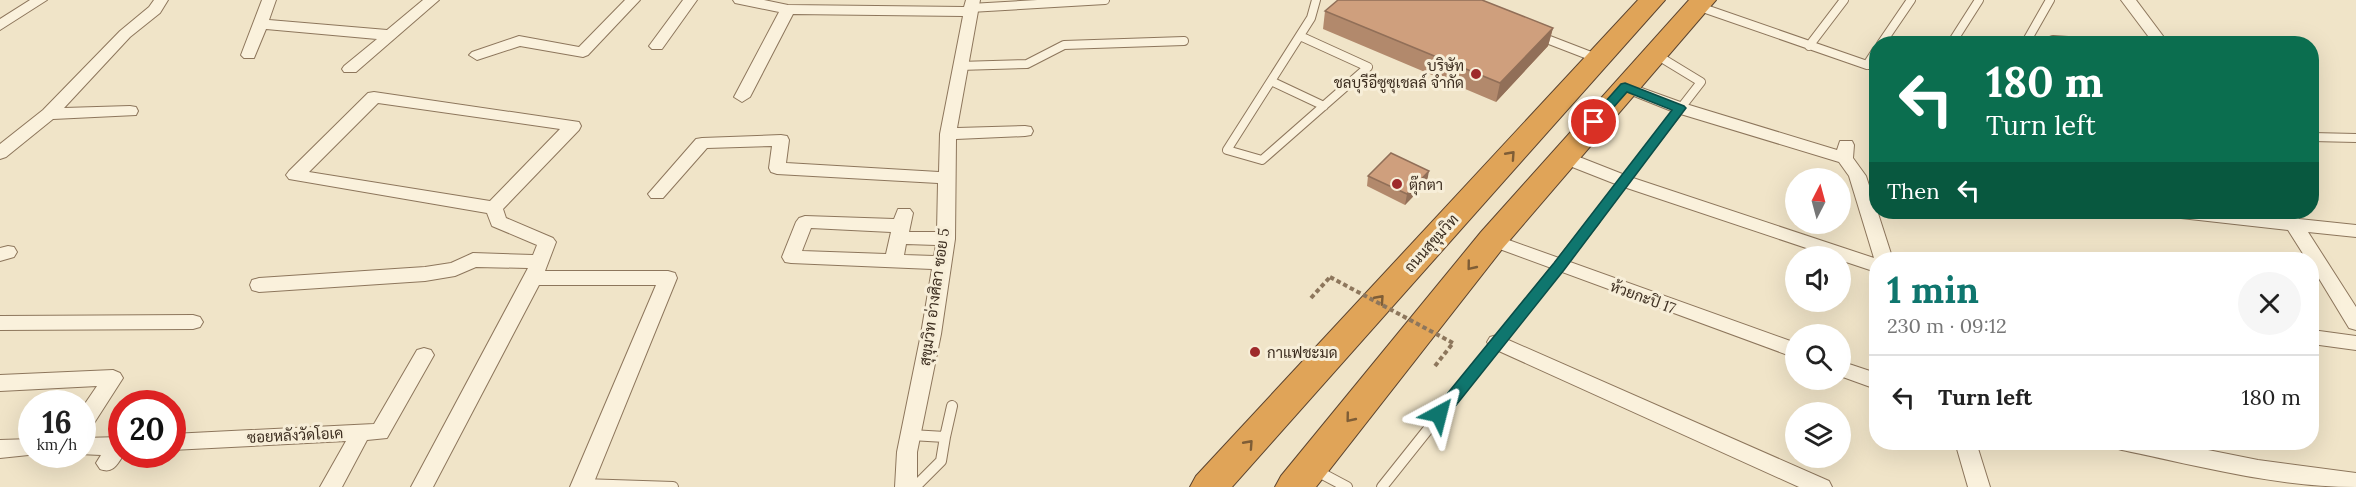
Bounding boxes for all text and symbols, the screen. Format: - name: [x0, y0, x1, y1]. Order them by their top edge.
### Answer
- text: 180 m: [1986, 55, 2103, 109]
- place label: บริษัท ชลบุรีอีซูซุเชลล์ จำกัด: [1334, 56, 1464, 94]
- icon: left: [1887, 60, 1965, 138]
- marker: บริษัท ชลบุรีอีซูซุเชลล์ จำกัด: [1469, 67, 1483, 81]
- pin: [1568, 96, 1619, 147]
- icon: arrive: [1577, 105, 1610, 138]
- text: Turn left: [1986, 108, 2096, 142]
- one-way arrow: [1504, 151, 1515, 162]
- north arrow: [1785, 168, 1851, 234]
- map controls: [1785, 168, 1851, 468]
- icon: left: [1952, 174, 1985, 207]
- place label: ตุ๊กตา: [1409, 175, 1443, 196]
- marker: ตุ๊กตา: [1390, 177, 1404, 191]
- text: Then: [1887, 177, 1940, 205]
- street label: ถนนสุขุมวิท: [1400, 210, 1464, 278]
- street label: สุขุมวิท อ่างศิลา ซอย 5: [915, 227, 955, 367]
- button: sound: [1785, 246, 1851, 312]
- one-way arrow: [1468, 259, 1479, 270]
- text: 1 min: [1887, 267, 1979, 313]
- button: close: [2238, 272, 2301, 335]
- street label: ห้วยกะปิ 17: [1608, 276, 1679, 318]
- one-way arrow: [1373, 296, 1384, 306]
- text: 230 m · 09:12: [1887, 313, 2007, 338]
- button: search: [1785, 324, 1851, 390]
- place label: กาแฟชะมด: [1267, 343, 1338, 362]
- marker: กาแฟชะมด: [1248, 345, 1262, 359]
- icon: left: [1887, 381, 1920, 414]
- position arrow: [1407, 382, 1471, 446]
- text: Turn left: [1938, 383, 2032, 411]
- text: 180 m: [2242, 383, 2301, 411]
- speed limit sign: 20: [108, 390, 186, 468]
- button: layers: [1785, 402, 1851, 468]
- text: 16: [42, 403, 72, 441]
- one-way arrow: [1346, 411, 1357, 422]
- street label: ซอยหลังวัดโอเค: [246, 423, 344, 447]
- text: km/h: [37, 435, 77, 454]
- one-way arrow: [1242, 440, 1253, 450]

